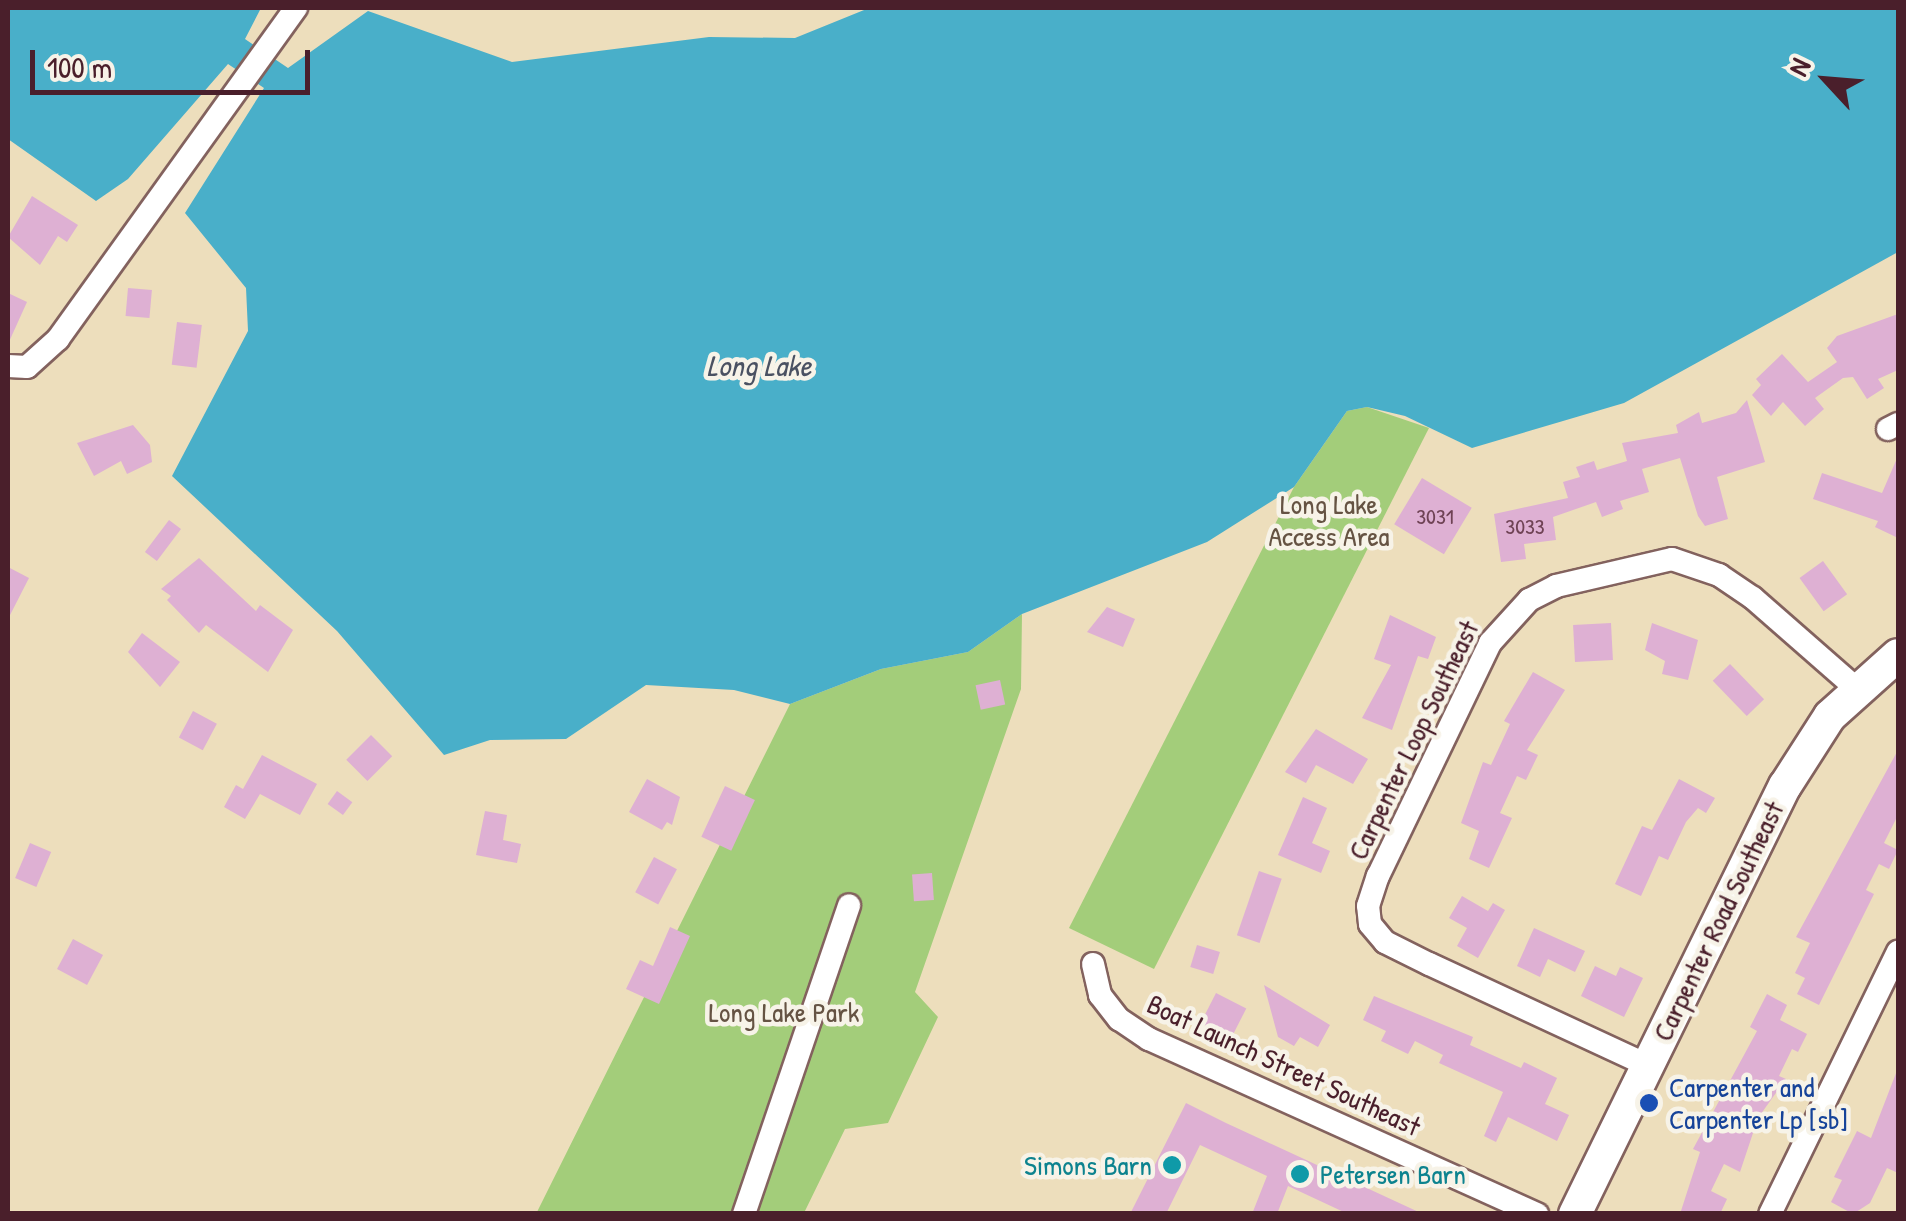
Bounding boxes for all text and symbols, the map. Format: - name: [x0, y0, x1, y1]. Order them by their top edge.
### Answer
- scale bar: [35, 30, 315, 92]
- north arrow: [1776, 30, 1876, 130]
- text: 100 m: [47, 47, 112, 87]
- text: N: [1779, 52, 1819, 82]
- water label: Long Lake: [707, 347, 811, 383]
- park label: Long Lake Access Area: [1268, 487, 1390, 553]
- house number: 3031: [1416, 504, 1454, 530]
- house number: 3033: [1505, 514, 1545, 540]
- street label: Carpenter Loop Southeast: [1341, 615, 1485, 865]
- street label: Carpenter Road Southeast: [1645, 796, 1791, 1046]
- street label: Boat Launch Street Southeast: [1142, 987, 1426, 1143]
- park label: Long Lake Park: [709, 995, 859, 1029]
- place label: Carpenter and Carpenter Lp [sb]: [1669, 1070, 1848, 1136]
- marker: Carpenter and Carpenter Lp [sb]: [1638, 1092, 1660, 1114]
- place label: Simons Barn: [1024, 1148, 1152, 1182]
- marker: Simons Barn: [1161, 1154, 1183, 1176]
- place label: Petersen Barn: [1320, 1157, 1466, 1191]
- marker: Petersen Barn: [1289, 1163, 1311, 1185]

